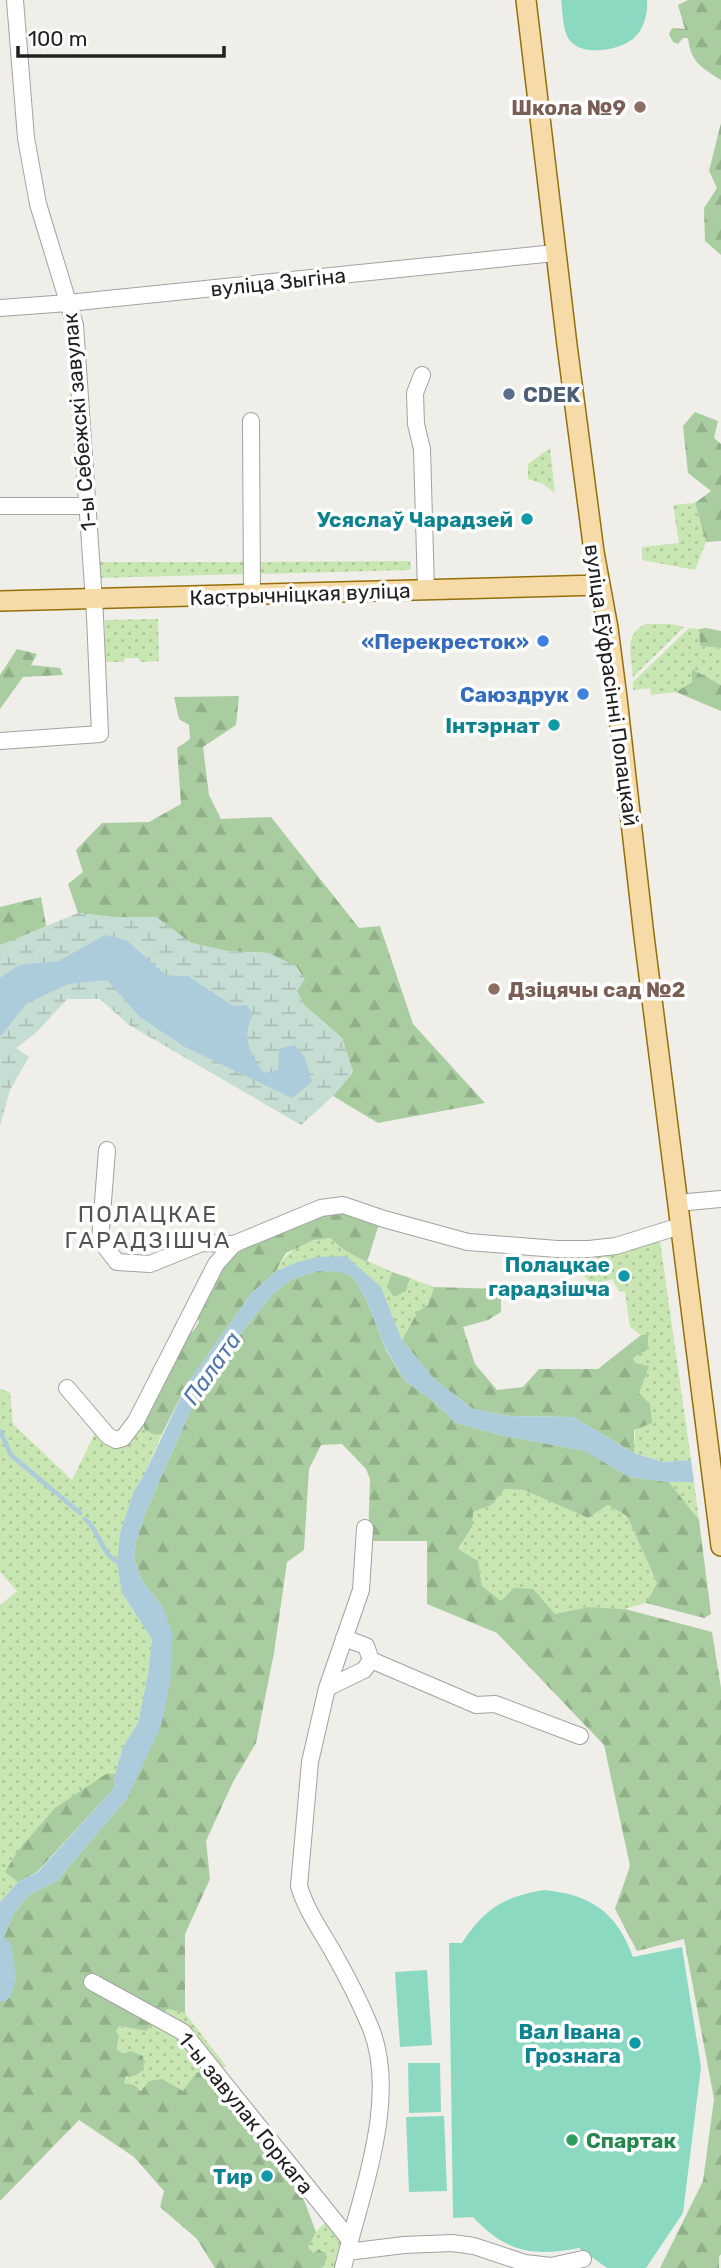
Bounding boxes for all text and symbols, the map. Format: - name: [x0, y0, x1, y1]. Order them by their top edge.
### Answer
- scale bar: [18, 14, 224, 58]
- text: 100 m: [28, 26, 87, 51]
- place label: Школа №9: [511, 95, 626, 120]
- marker: Школа №9: [632, 99, 648, 115]
- street label: вуліца Зыгіна: [209, 262, 347, 302]
- street label: 1-ы Себежскі завулак: [57, 312, 101, 532]
- place label: CDEK: [523, 382, 580, 407]
- marker: CDEK: [501, 386, 517, 402]
- place label: Усяслаў Чарадзей: [317, 507, 513, 532]
- marker: Усяслаў Чарадзей: [519, 511, 535, 527]
- street label: вуліца Еўфрасінні Полацкай: [580, 542, 644, 828]
- street label: Кастрычніцкая вуліца: [189, 578, 411, 610]
- place label: «Перекресток»: [361, 629, 529, 654]
- marker: «Перекресток»: [535, 633, 551, 649]
- place label: Саюздрук: [460, 682, 569, 707]
- marker: Саюздрук: [575, 686, 591, 702]
- place label: Інтэрнат: [445, 713, 540, 738]
- marker: Інтэрнат: [546, 717, 562, 733]
- place label: Дзіцячы сад №2: [508, 977, 685, 1002]
- marker: Дзіцячы сад №2: [486, 981, 502, 997]
- district label: ПОЛАЦКАЕ ГАРАДЗІШЧА: [65, 1200, 231, 1254]
- place label: Полацкае гарадзішча: [488, 1252, 610, 1301]
- marker: Полацкае гарадзішча: [616, 1268, 632, 1284]
- water label: Палата: [177, 1326, 247, 1410]
- place label: Вал Івана Грознага: [519, 2019, 621, 2068]
- street label: 1-ы завулак Горкага: [173, 2027, 319, 2199]
- marker: Вал Івана Грознага: [627, 2035, 643, 2051]
- place label: Спартак: [586, 2128, 677, 2153]
- marker: Спартак: [564, 2132, 580, 2148]
- place label: Тир: [213, 2164, 253, 2189]
- marker: Тир: [259, 2168, 275, 2184]

